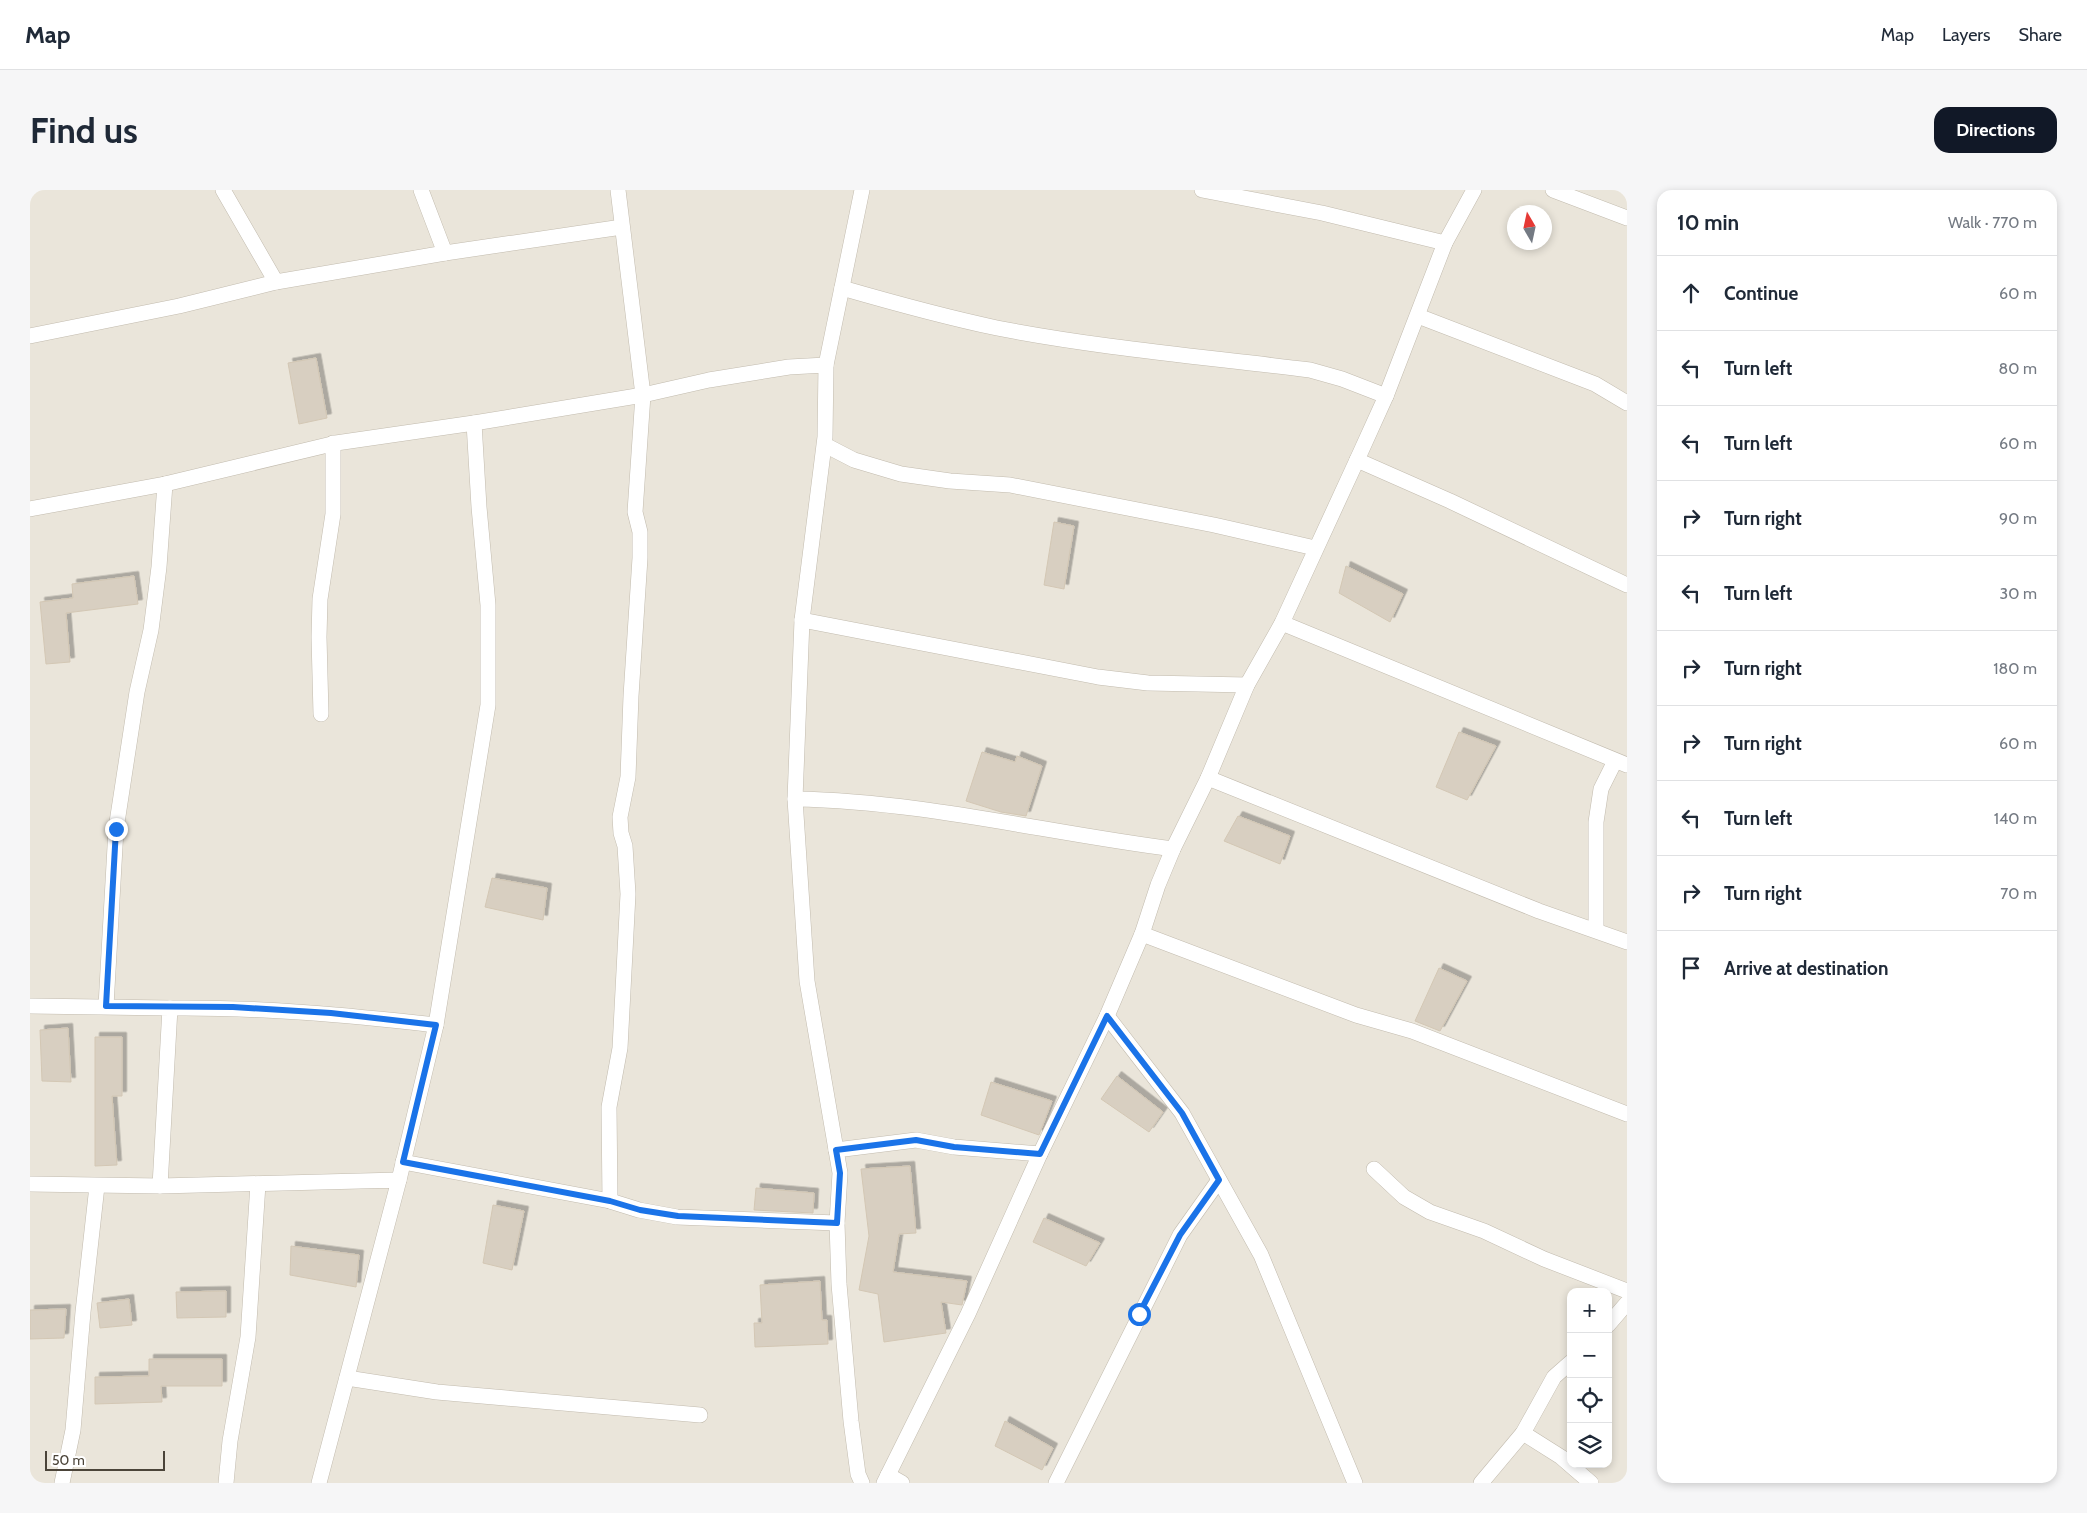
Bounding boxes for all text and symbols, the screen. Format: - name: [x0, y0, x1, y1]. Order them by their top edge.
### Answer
- text: Map: [25, 20, 71, 49]
- text: Map: [1881, 24, 1914, 46]
- text: Layers: [1942, 24, 1991, 46]
- text: Share: [2019, 24, 2062, 46]
- button: Directions: [1934, 107, 2057, 153]
- text: Find us: [30, 109, 138, 152]
- north arrow: [1507, 205, 1552, 250]
- text: 10 min: [1677, 210, 1739, 235]
- text: Walk · 770 m: [1948, 213, 2037, 232]
- icon: ahead: [1677, 279, 1705, 307]
- text: Continue: [1724, 282, 1798, 305]
- text: 60 m: [1999, 284, 2037, 303]
- icon: left: [1677, 354, 1705, 382]
- text: Turn left: [1724, 357, 1792, 380]
- text: 80 m: [1999, 359, 2037, 378]
- icon: left: [1677, 429, 1705, 457]
- text: Turn left: [1724, 432, 1792, 455]
- text: 60 m: [1999, 434, 2037, 453]
- icon: right: [1677, 504, 1705, 532]
- text: Turn right: [1724, 507, 1802, 530]
- text: 90 m: [1999, 509, 2037, 528]
- icon: left: [1677, 579, 1705, 607]
- text: Turn left: [1724, 582, 1792, 605]
- text: 30 m: [2000, 584, 2037, 603]
- icon: right: [1677, 654, 1705, 682]
- text: Turn right: [1724, 657, 1802, 680]
- text: 180 m: [1993, 659, 2037, 678]
- icon: right: [1677, 729, 1705, 757]
- text: Turn right: [1724, 732, 1802, 755]
- text: 60 m: [1999, 734, 2037, 753]
- icon: left: [1677, 804, 1705, 832]
- text: Turn left: [1724, 807, 1792, 830]
- text: 140 m: [1994, 809, 2037, 828]
- route end: [105, 818, 128, 841]
- icon: right: [1677, 879, 1705, 907]
- text: Turn right: [1724, 882, 1802, 905]
- text: 70 m: [2000, 884, 2037, 903]
- icon: arrive: [1677, 954, 1705, 982]
- text: Arrive at destination: [1724, 957, 1888, 980]
- map controls: [1567, 1288, 1612, 1468]
- button: +: [1567, 1288, 1612, 1333]
- route start: [1128, 1303, 1151, 1326]
- button: −: [1567, 1333, 1612, 1378]
- button: locate: [1567, 1378, 1612, 1423]
- button: layers: [1567, 1423, 1612, 1468]
- scale bar: [45, 1448, 165, 1471]
- text: 50 m: [52, 1451, 85, 1469]

